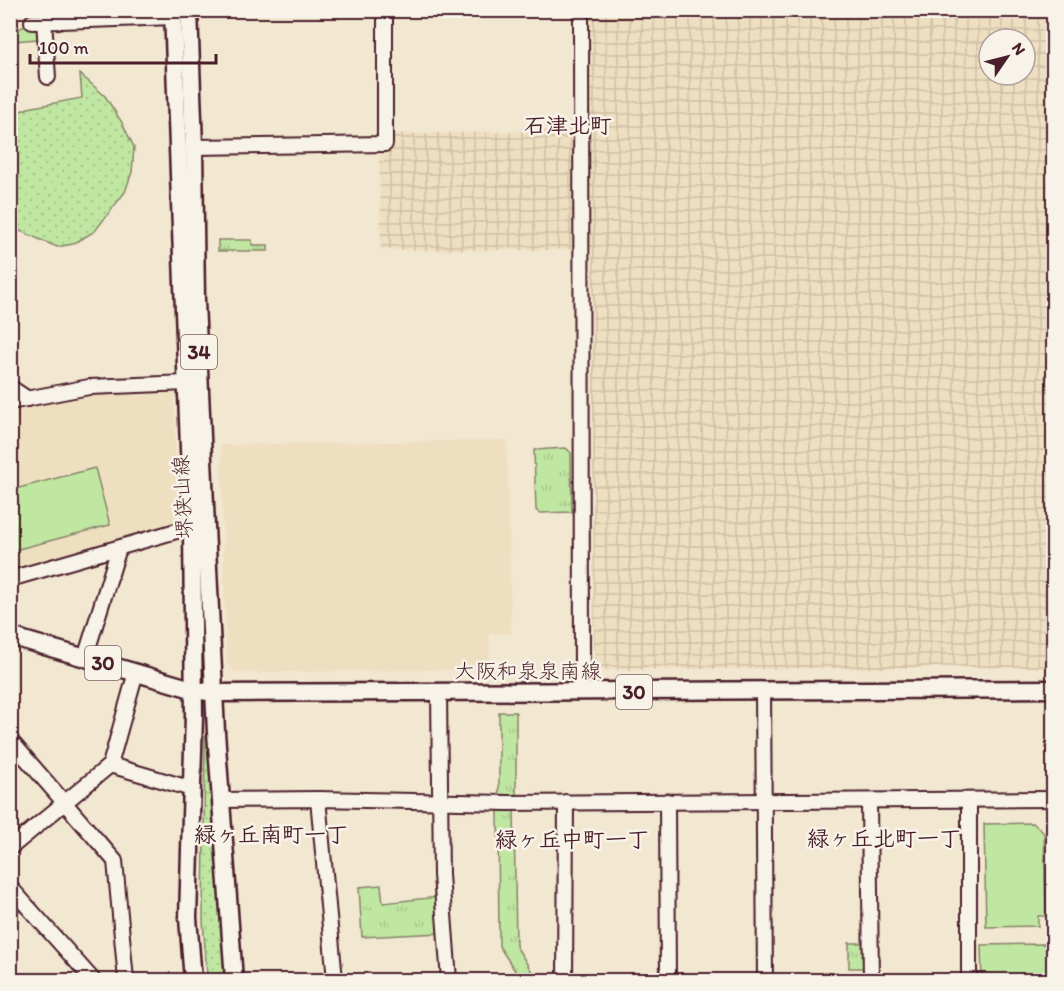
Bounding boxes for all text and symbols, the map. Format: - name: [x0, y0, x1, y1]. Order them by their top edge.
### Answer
- scale bar: [30, 27, 216, 65]
- north arrow: [977, 27, 1037, 87]
- text: 100 m: [39, 37, 89, 59]
- text: N: [1008, 39, 1030, 59]
- district label: 石津北町: [524, 112, 612, 139]
- road number: 34: [181, 335, 217, 369]
- street label: 堺狭山線: [167, 454, 197, 540]
- road number: 30: [85, 646, 121, 680]
- street label: 大阪和泉泉南線: [455, 658, 602, 683]
- road number: 30: [616, 675, 652, 709]
- district label: 緑ヶ丘南町一丁: [194, 821, 348, 848]
- district label: 緑ヶ丘北町一丁: [807, 825, 961, 852]
- district label: 緑ヶ丘中町一丁: [495, 826, 649, 853]

